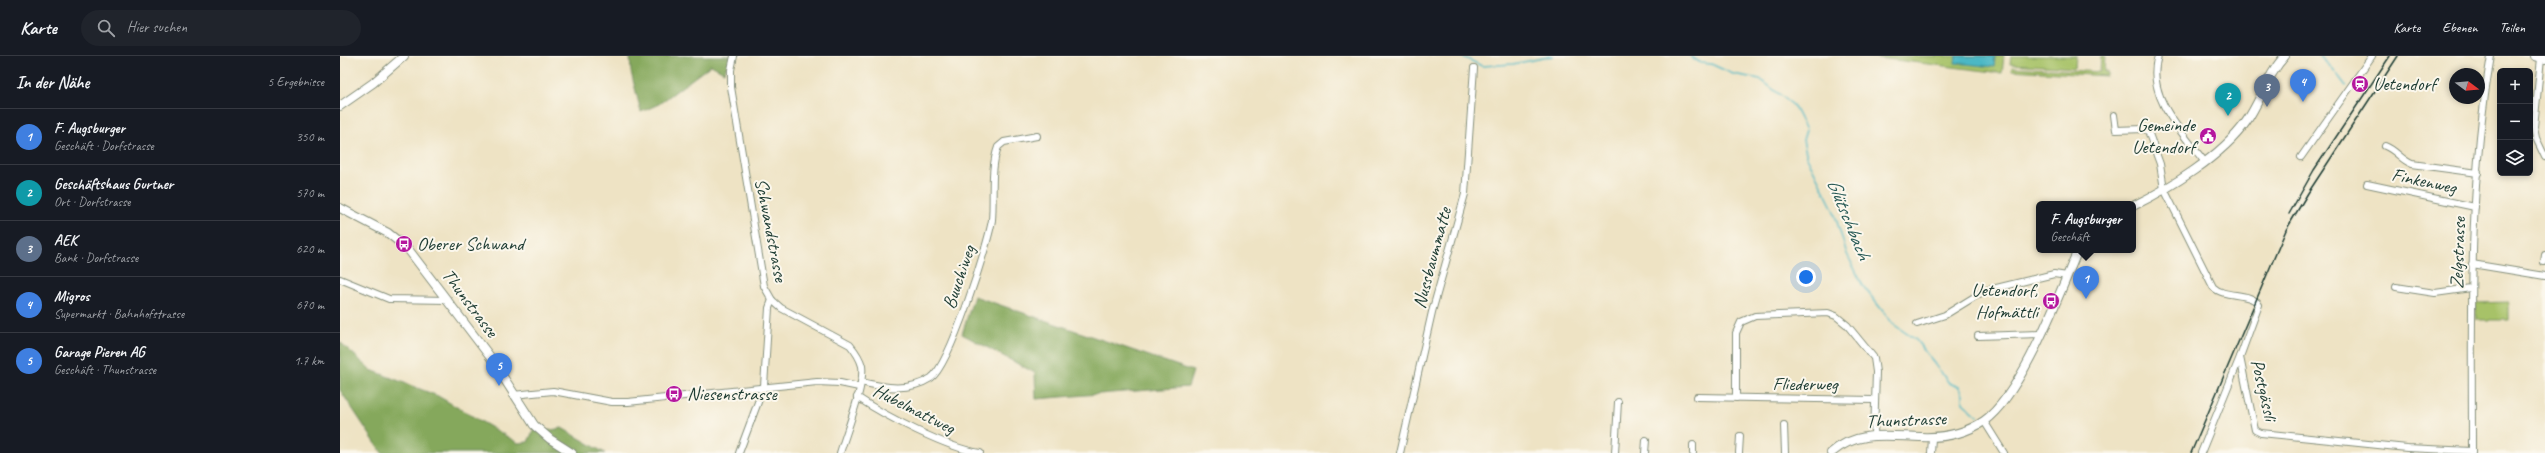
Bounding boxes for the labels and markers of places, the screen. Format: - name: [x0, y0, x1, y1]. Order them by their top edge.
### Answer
- pin: 4: [2290, 69, 2316, 102]
- place label: Uetendorf: [2373, 72, 2440, 96]
- pin: 3: [2254, 74, 2280, 107]
- station icon: Uetendorf: [2350, 74, 2370, 94]
- pin: 2: [2215, 83, 2241, 116]
- place label: Gemeinde Uetendorf: [2132, 113, 2199, 159]
- public building icon: Gemeinde Uetendorf: [2198, 126, 2218, 146]
- place label: Oberer Schwand: [417, 232, 527, 256]
- bus stop icon: Oberer Schwand: [394, 234, 414, 254]
- pin: 1: [2073, 266, 2099, 299]
- place label: Uetendorf, Hofmättli: [1971, 278, 2040, 324]
- bus stop icon: Uetendorf, Hofmättli: [2041, 291, 2061, 311]
- pin: 5: [486, 353, 512, 386]
- place label: Niesenstrasse: [687, 382, 779, 406]
- bus stop icon: Niesenstrasse: [664, 384, 684, 404]

